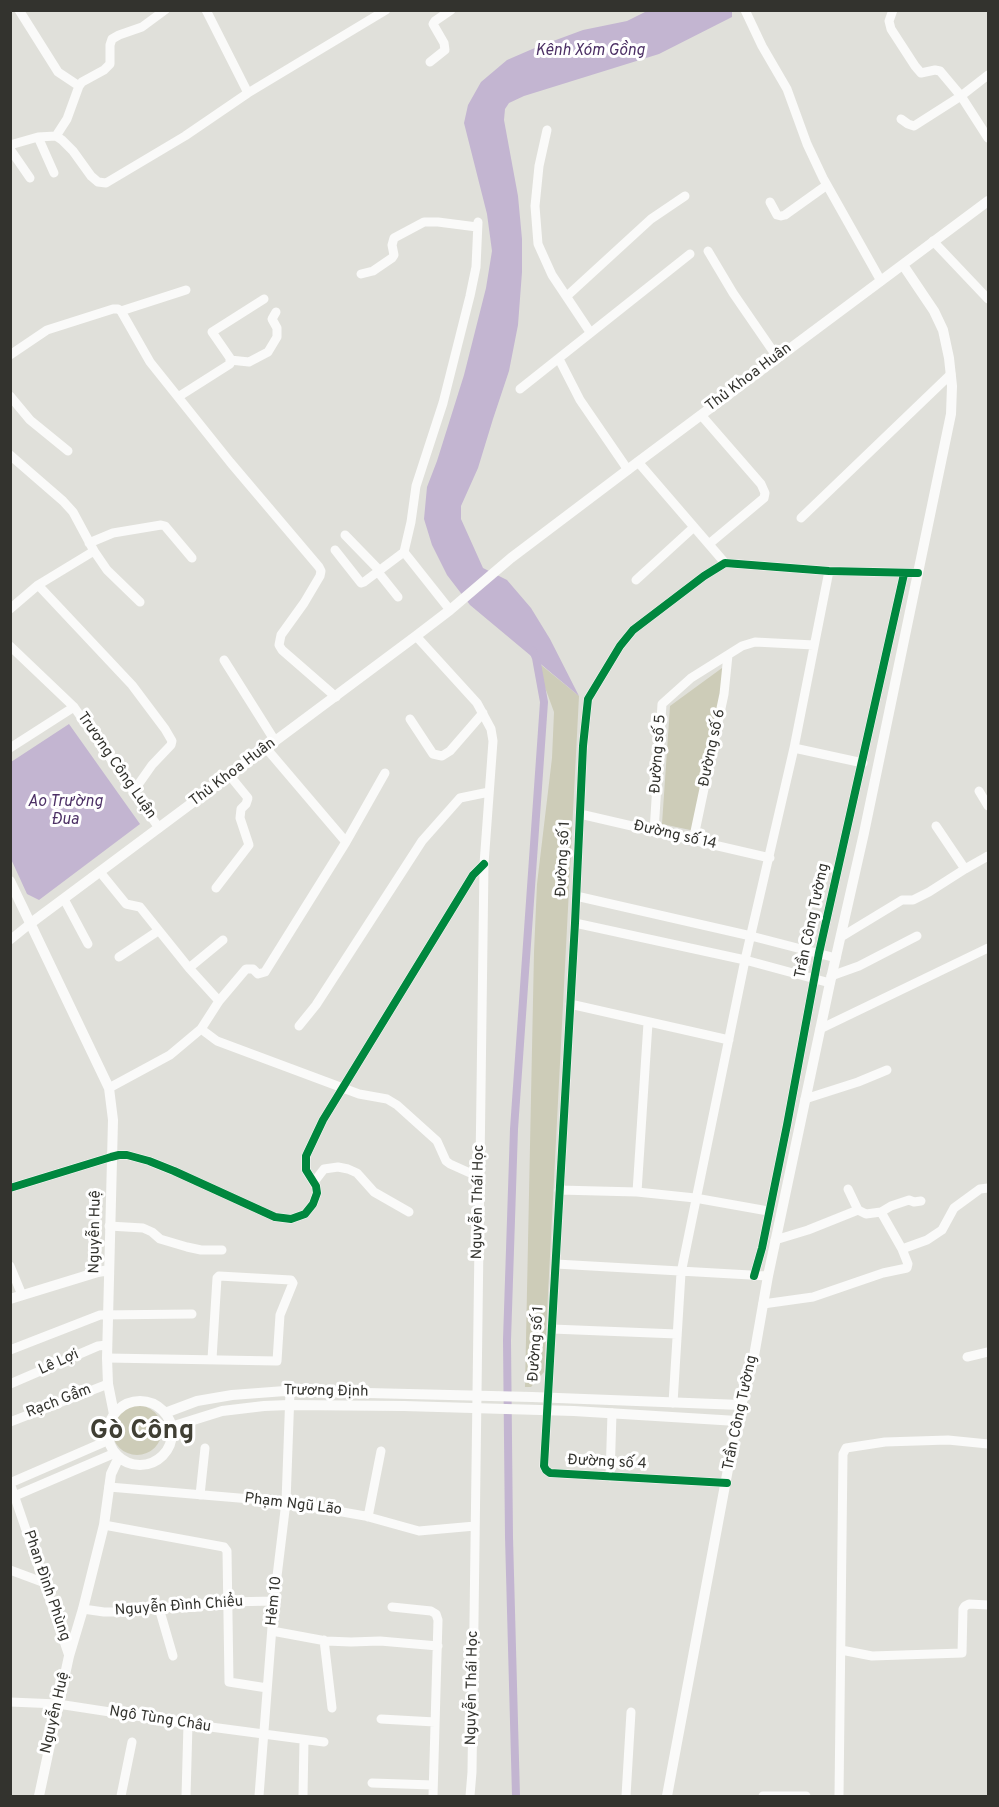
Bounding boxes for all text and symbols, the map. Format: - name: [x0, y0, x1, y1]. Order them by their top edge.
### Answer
- water label: Kênh Xóm Gồng: [535, 42, 645, 62]
- street label: Thủ Khoa Huân: [702, 340, 796, 416]
- street label: Đường số 6: [696, 708, 730, 788]
- street label: Trương Công Luận: [72, 709, 160, 823]
- street label: Đường số 5: [647, 714, 671, 794]
- street label: Thủ Khoa Huân: [186, 735, 280, 811]
- water label: Ao Trường Đua: [27, 793, 103, 831]
- street label: Đường số 14: [632, 818, 718, 854]
- street label: Đường số 1: [553, 821, 575, 897]
- street label: Trần Công Tường: [792, 862, 834, 980]
- street label: Nguyễn Thái Học: [469, 1144, 489, 1260]
- street label: Nguyễn Huệ: [86, 1190, 106, 1274]
- street label: Đường số 1: [525, 1306, 549, 1382]
- street label: Lê Lợi: [36, 1346, 82, 1380]
- street label: Trần Công Tường: [720, 1354, 762, 1472]
- street label: Rạch Gầm: [24, 1381, 94, 1423]
- street label: Trương Định: [283, 1382, 369, 1402]
- district label: Gò Công: [90, 1417, 194, 1449]
- street label: Đường số 4: [567, 1452, 647, 1474]
- street label: Phạm Ngũ Lão: [243, 1490, 343, 1520]
- street label: Phan Đình Phùng: [19, 1528, 73, 1644]
- street label: Hẻm 10: [263, 1575, 287, 1627]
- street label: Nguyễn Đình Chiểu: [114, 1594, 244, 1620]
- street label: Nguyễn Thái Học: [463, 1630, 483, 1746]
- street label: Nguyễn Huệ: [38, 1670, 74, 1756]
- street label: Ngô Tùng Châu: [108, 1703, 212, 1737]

